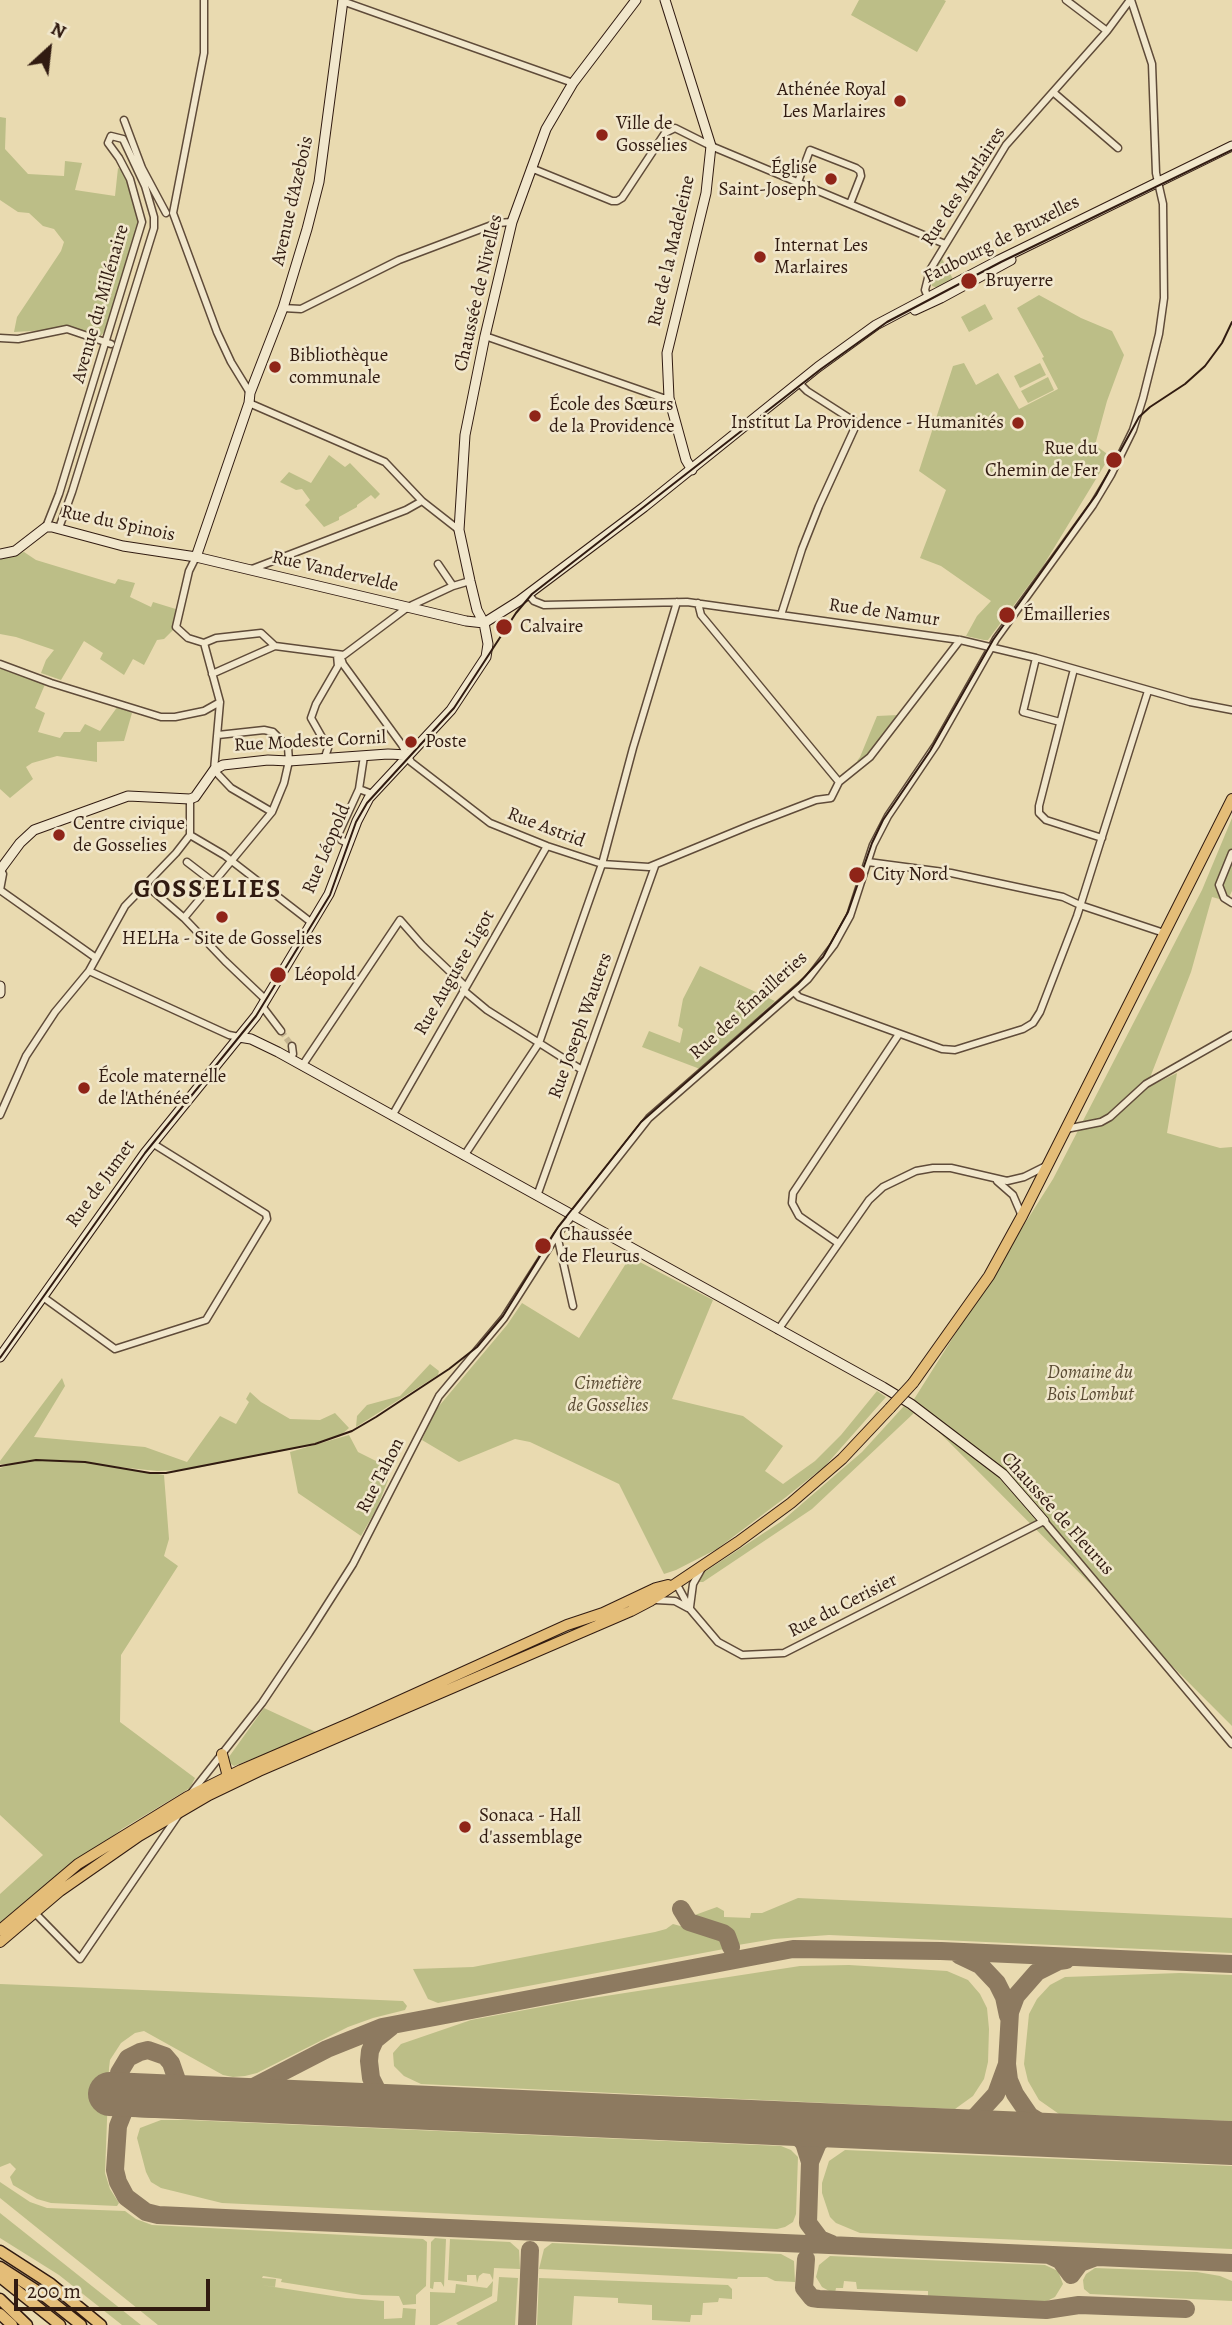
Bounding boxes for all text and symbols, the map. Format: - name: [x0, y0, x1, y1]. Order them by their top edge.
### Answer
- north arrow: [14, 14, 84, 84]
- text: N: [46, 16, 71, 45]
- place label: Athénée Royal Les Marlaires: [777, 79, 886, 123]
- marker: Athénée Royal Les Marlaires: [892, 93, 908, 109]
- place label: Ville de Gosselies: [616, 113, 688, 157]
- street label: Rue des Marlaires: [917, 123, 1011, 251]
- marker: Ville de Gosselies: [594, 127, 610, 143]
- street label: Avenue d'Azebois: [267, 134, 319, 268]
- place label: Église Saint-Joseph: [719, 157, 817, 201]
- marker: Église Saint-Joseph: [823, 171, 839, 187]
- street label: Rue de la Madeleine: [644, 173, 700, 329]
- street label: Faubourg de Bruxelles: [920, 191, 1084, 289]
- street label: Chaussée de Nivelles: [450, 212, 508, 374]
- street label: Avenue du Millénaire: [67, 222, 135, 386]
- place label: Internat Les Marlaires: [774, 235, 868, 279]
- marker: Internat Les Marlaires: [752, 249, 768, 265]
- place label: Bruyerre: [985, 270, 1053, 292]
- marker: Bruyerre: [959, 271, 979, 291]
- place label: Bibliothèque communale: [289, 345, 388, 389]
- marker: Bibliothèque communale: [267, 359, 283, 375]
- place label: École des Sœurs de la Providence: [549, 394, 674, 438]
- marker: École des Sœurs de la Providence: [527, 408, 543, 424]
- place label: Institut La Providence - Humanités: [731, 412, 1004, 434]
- marker: Institut La Providence - Humanités: [1010, 415, 1026, 431]
- place label: Rue du Chemin de Fer: [985, 438, 1098, 482]
- marker: Rue du Chemin de Fer: [1104, 450, 1124, 470]
- street label: Rue du Spinois: [59, 501, 177, 547]
- street label: Rue Vandervelde: [269, 546, 401, 598]
- street label: Rue de Namur: [827, 594, 941, 632]
- place label: Émailleries: [1023, 604, 1110, 626]
- marker: Émailleries: [997, 605, 1017, 625]
- place label: Calvaire: [520, 616, 583, 638]
- marker: Calvaire: [494, 617, 514, 637]
- street label: Rue Modeste Cornil: [233, 727, 387, 757]
- place label: Poste: [425, 731, 466, 753]
- marker: Poste: [403, 734, 419, 750]
- street label: Rue Léopold: [298, 801, 356, 897]
- street label: Rue Astrid: [504, 803, 588, 853]
- place label: Centre civique de Gosselies: [73, 813, 185, 857]
- marker: Centre civique de Gosselies: [51, 827, 67, 843]
- place label: City Nord: [873, 864, 948, 886]
- marker: City Nord: [847, 865, 867, 885]
- district label: GOSSELIES: [135, 875, 281, 907]
- street label: Rue Auguste Ligot: [410, 906, 500, 1040]
- marker: HELHa - Site de Gosselies: [214, 909, 230, 925]
- place label: HELHa - Site de Gosselies: [122, 928, 322, 950]
- street label: Rue des Émailleries: [685, 947, 813, 1065]
- street label: Rue Joseph Wauters: [544, 950, 618, 1102]
- place label: Léopold: [294, 964, 356, 986]
- marker: Léopold: [268, 965, 288, 985]
- place label: École maternelle de l'Athénée: [98, 1066, 226, 1110]
- marker: École maternelle de l'Athénée: [76, 1080, 92, 1096]
- street label: Rue de Jumet: [62, 1136, 140, 1232]
- place label: Chaussée de Fleurus: [559, 1224, 640, 1268]
- marker: Chaussée de Fleurus: [533, 1236, 553, 1256]
- park label: Domaine du Bois Lombut: [1046, 1362, 1134, 1406]
- park label: Cimetière de Gosselies: [567, 1373, 649, 1417]
- street label: Rue Tahon: [352, 1434, 410, 1518]
- street label: Chaussée de Fleurus: [996, 1448, 1118, 1580]
- street label: Rue du Cerisier: [785, 1569, 901, 1643]
- place label: Sonaca - Hall d'assemblage: [479, 1805, 582, 1849]
- marker: Sonaca - Hall d'assemblage: [457, 1819, 473, 1835]
- scale bar: [18, 2266, 214, 2310]
- text: 200 m: [27, 2277, 81, 2305]

